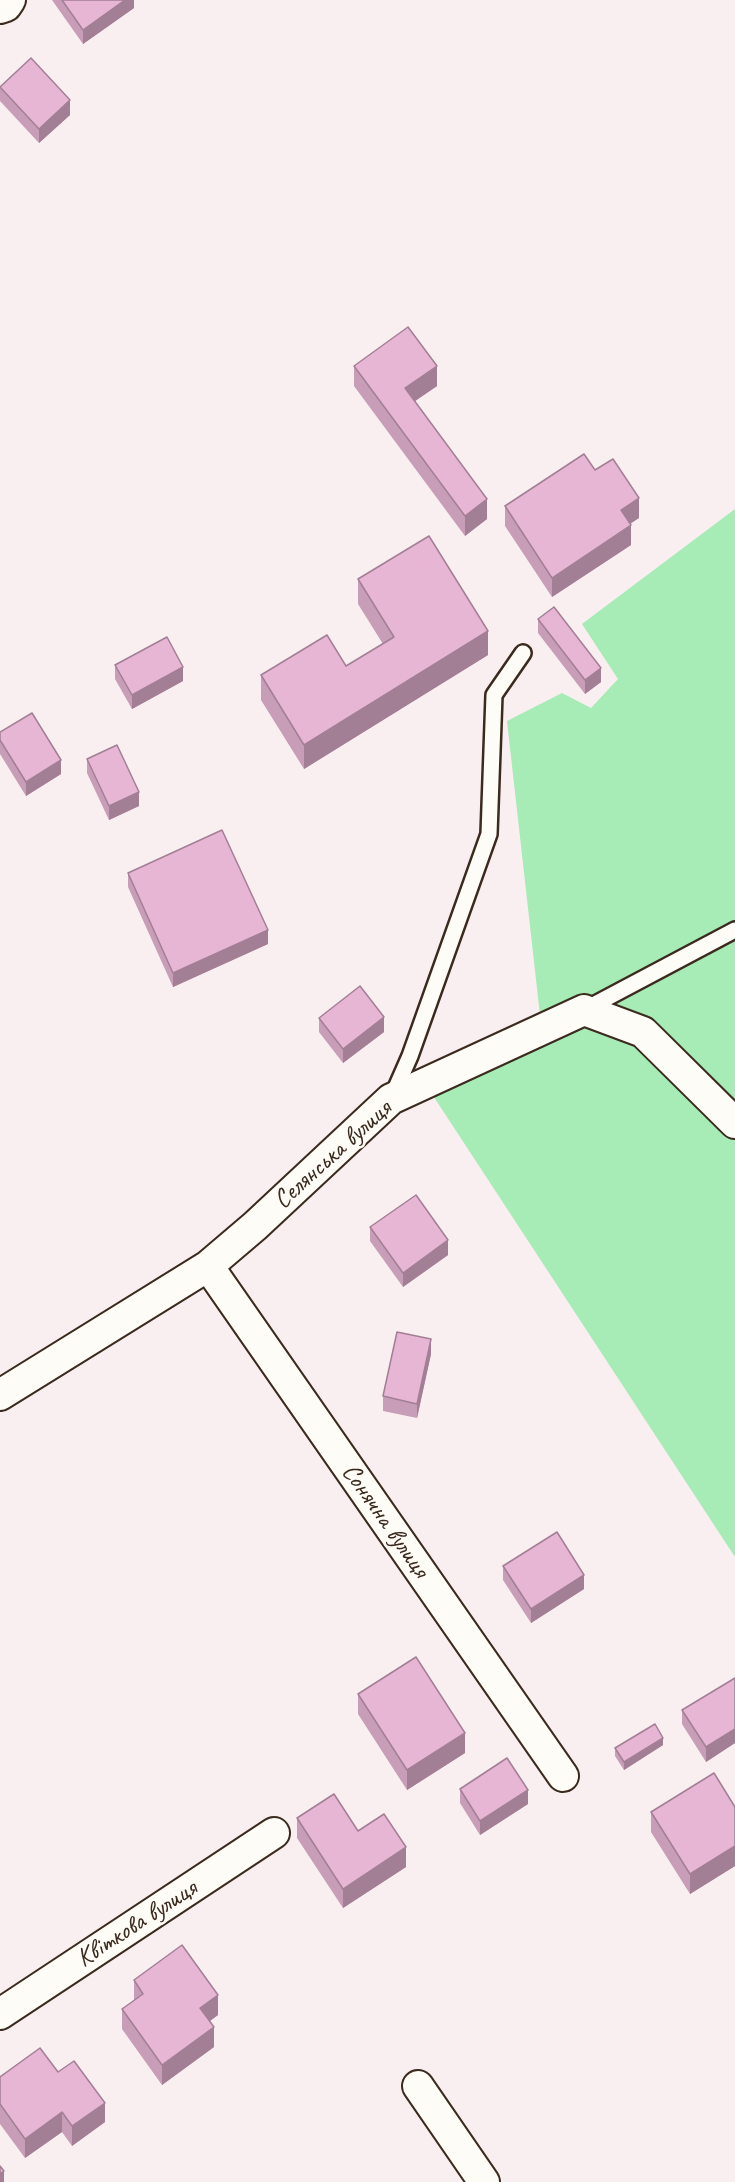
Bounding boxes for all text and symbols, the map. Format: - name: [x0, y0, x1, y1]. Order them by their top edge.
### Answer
- street label: Селянська вулиця: [268, 1094, 398, 1216]
- street label: Сонячна вулиця: [334, 1458, 436, 1584]
- street label: Квіткова вулиця: [71, 1873, 203, 1975]

